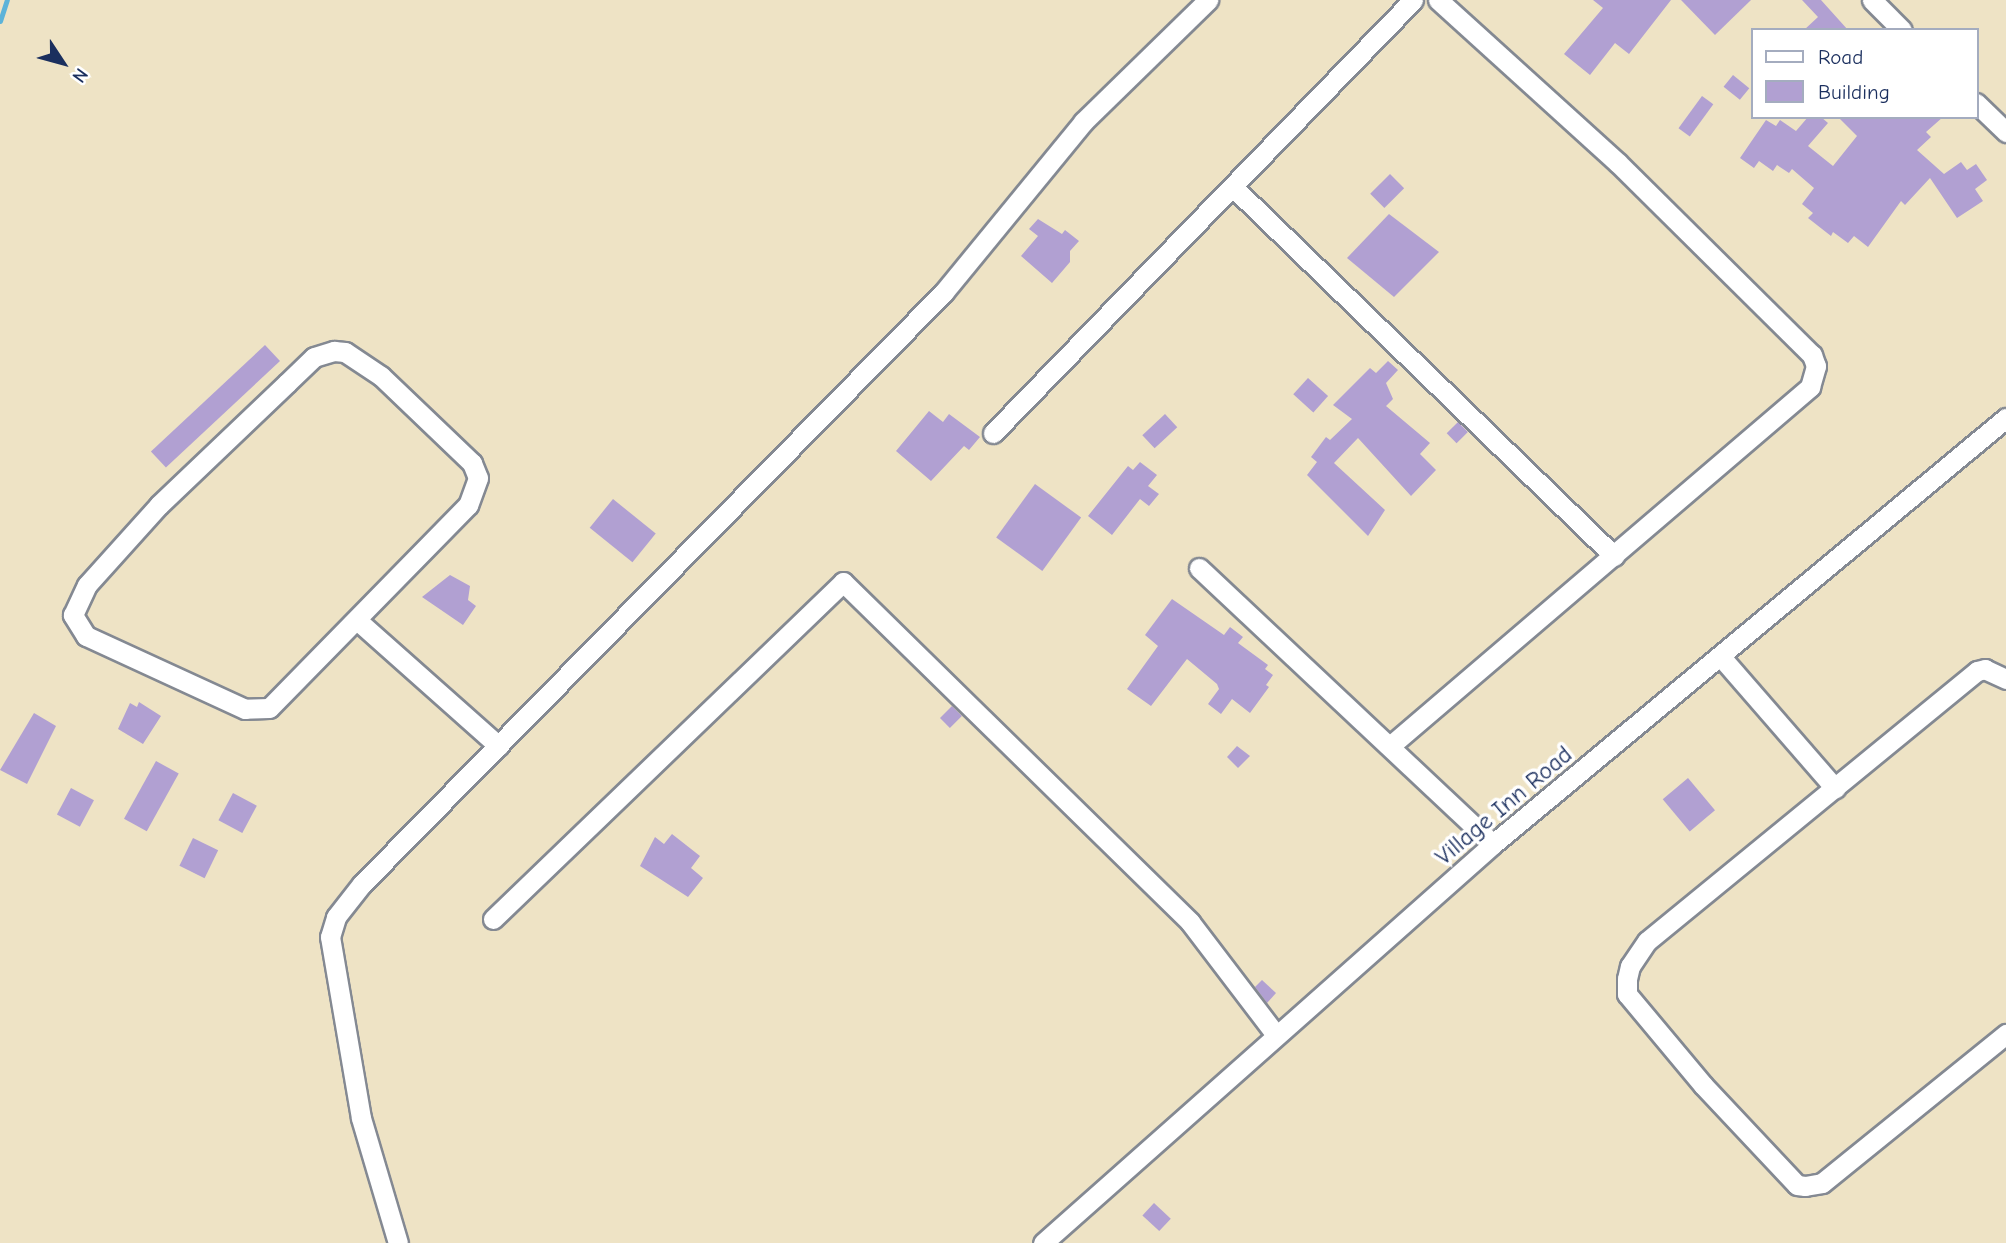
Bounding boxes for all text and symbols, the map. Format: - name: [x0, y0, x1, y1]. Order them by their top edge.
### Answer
- north arrow: [28, 28, 98, 98]
- legend: [1750, 28, 1978, 119]
- text: Road: [1818, 45, 1863, 69]
- text: N: [67, 64, 93, 87]
- text: Building: [1818, 80, 1890, 104]
- street label: Village Inn Road: [1430, 740, 1578, 872]

